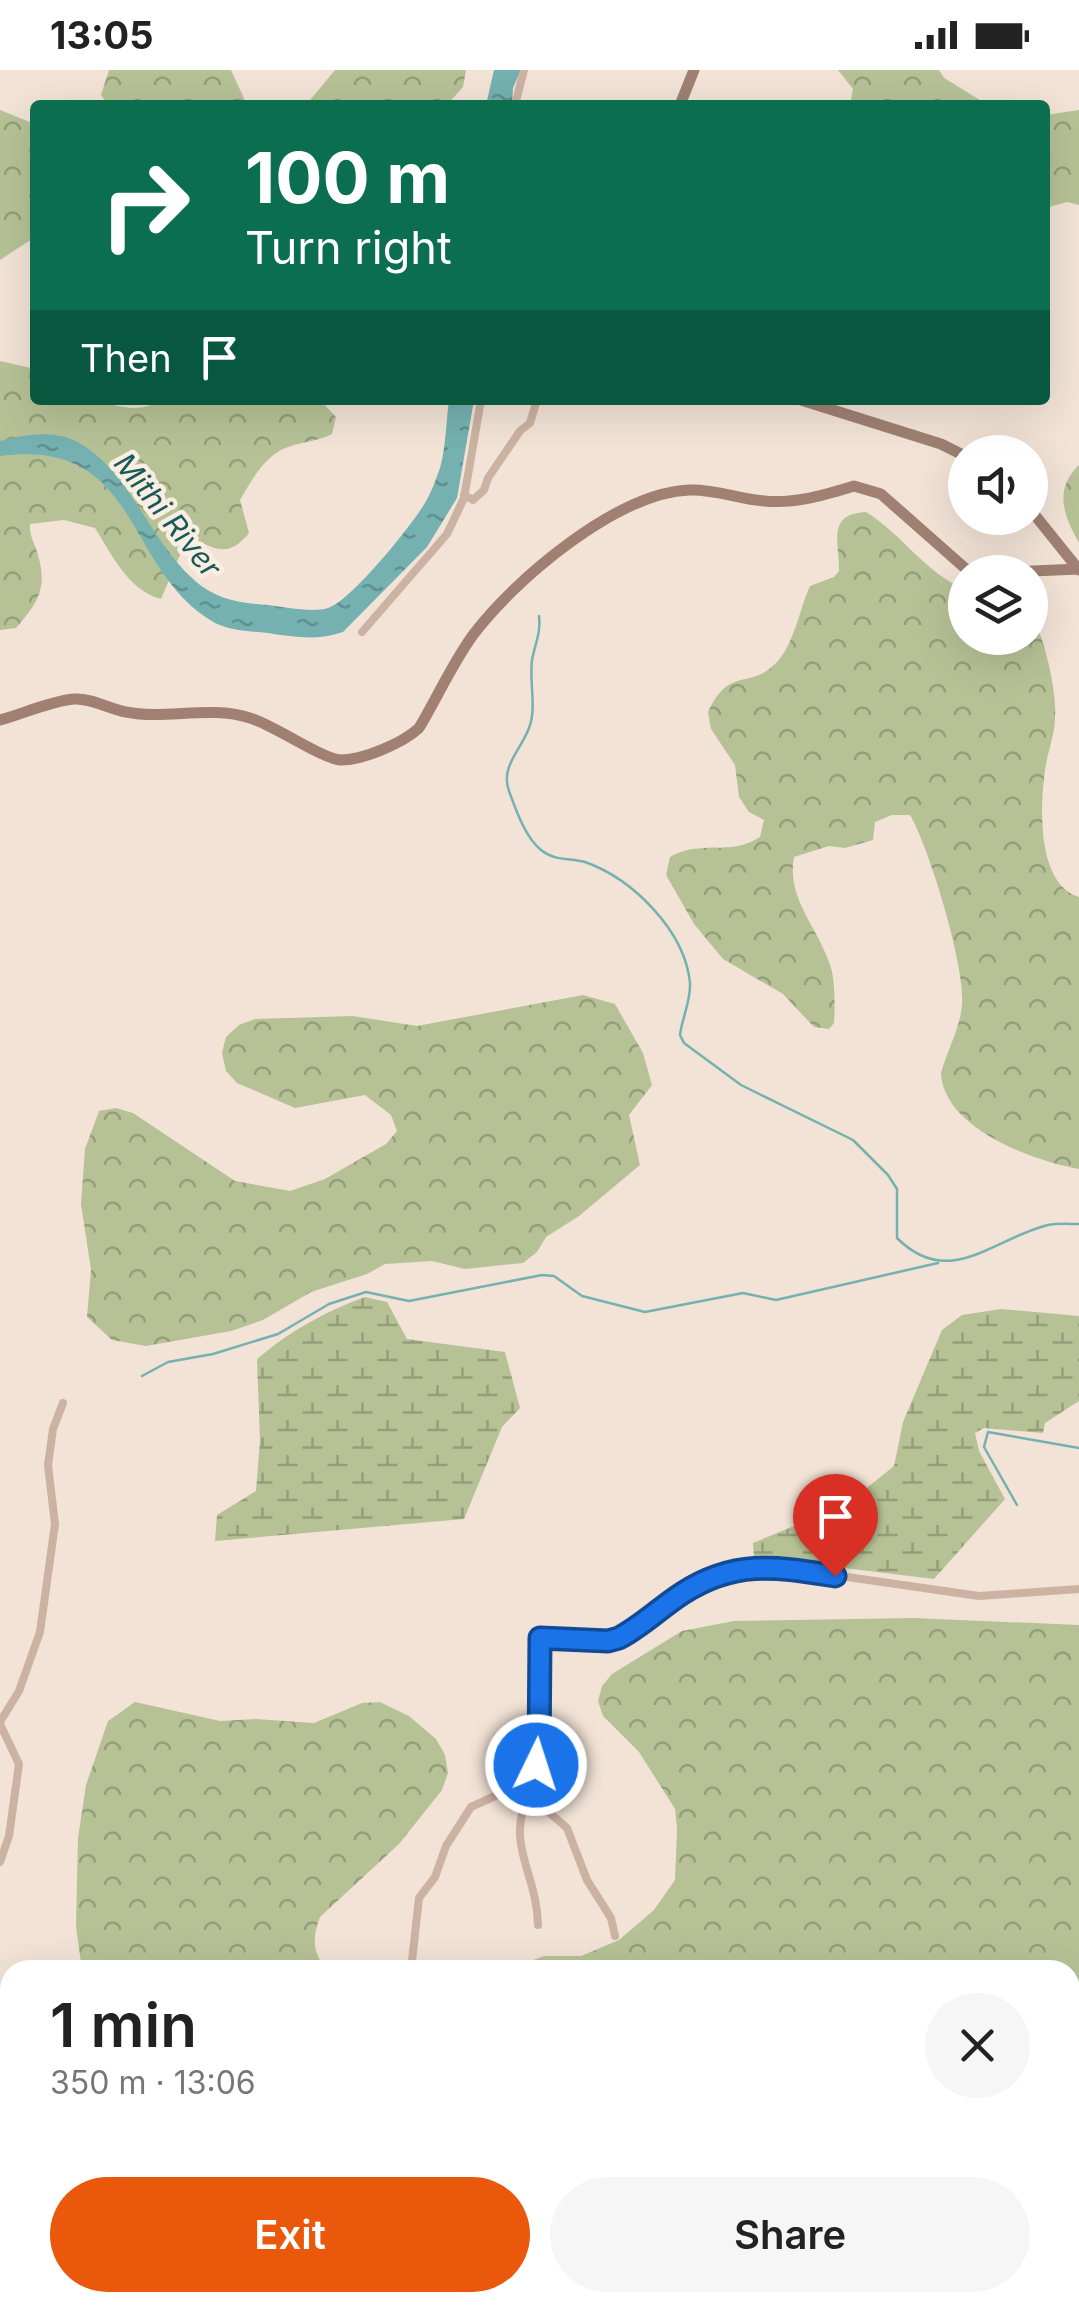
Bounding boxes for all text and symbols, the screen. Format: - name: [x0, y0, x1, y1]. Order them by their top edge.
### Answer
- text: 13:05: [50, 12, 154, 58]
- text: 100 m: [245, 135, 450, 220]
- icon: right: [80, 140, 210, 270]
- text: Turn right: [245, 220, 452, 275]
- icon: arrive: [192, 330, 247, 385]
- text: Then: [80, 335, 172, 381]
- map controls: [948, 435, 1048, 655]
- button: sound: [948, 435, 1048, 535]
- water label: Mithi River: [107, 446, 229, 585]
- button: layers: [948, 555, 1048, 655]
- pin: [793, 1474, 878, 1577]
- icon: arrive: [808, 1489, 863, 1544]
- position arrow: [484, 1713, 588, 1817]
- text: 1 min: [50, 1989, 197, 2061]
- button: close: [925, 1993, 1030, 2098]
- text: 350 m · 13:06: [50, 2063, 256, 2102]
- button: Exit: [50, 2177, 530, 2292]
- button: Share: [550, 2177, 1030, 2292]

